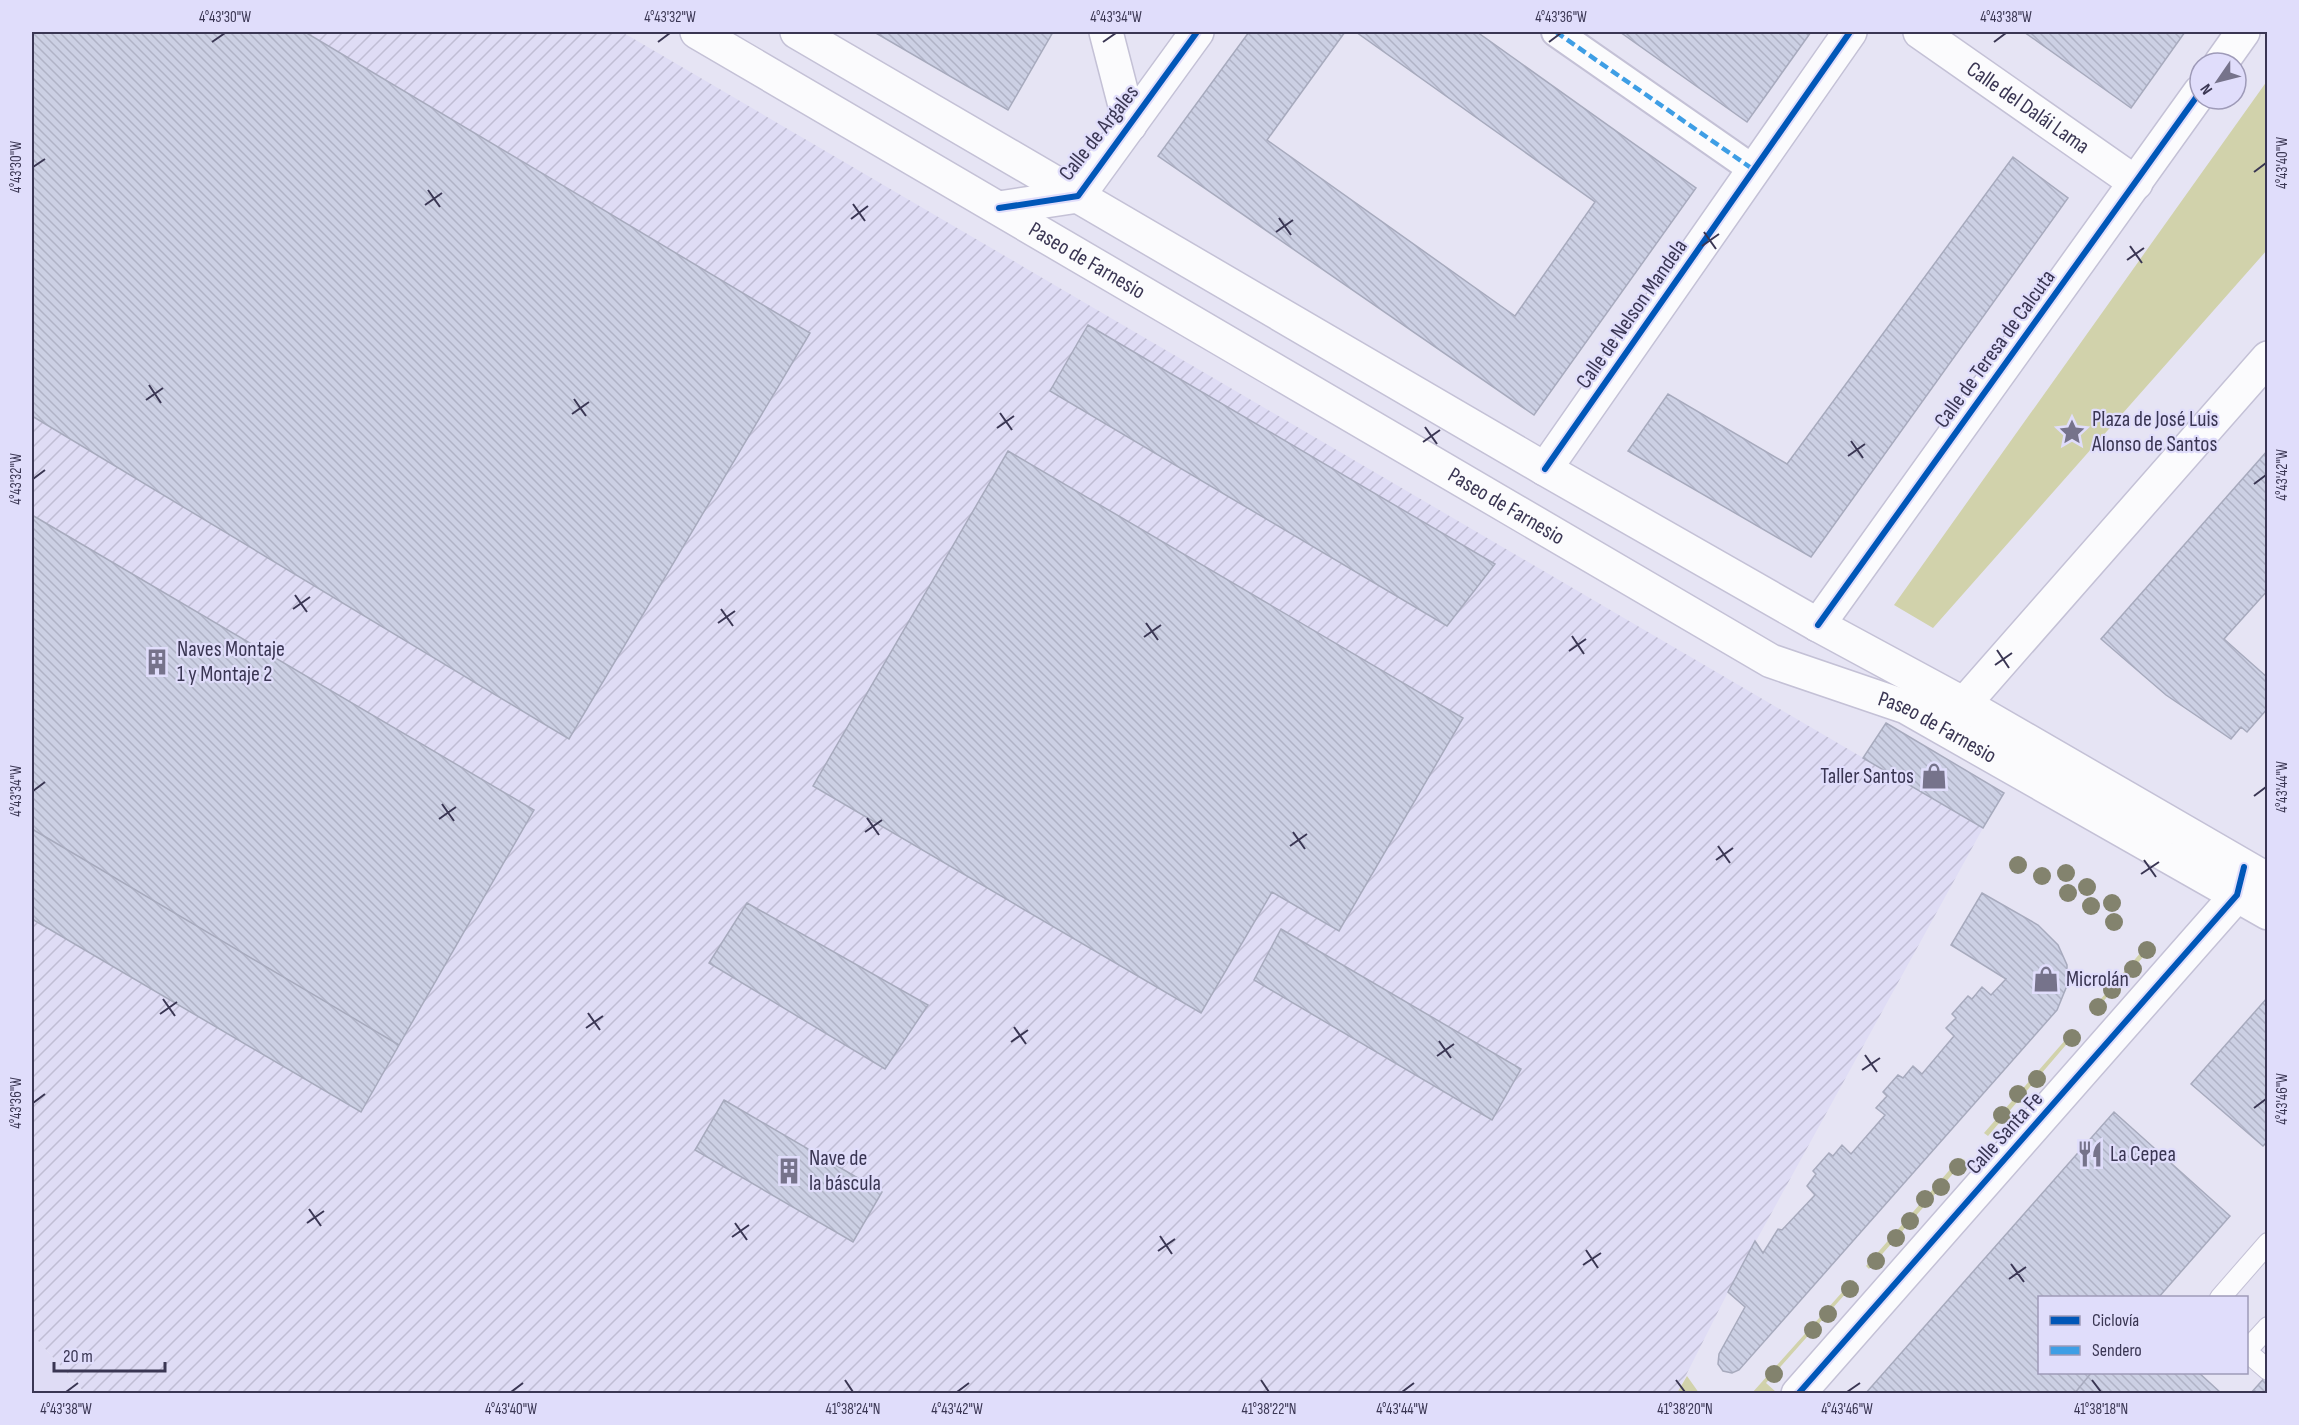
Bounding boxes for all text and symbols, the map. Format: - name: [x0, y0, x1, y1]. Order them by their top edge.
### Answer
- text: 4°43'30"W: [199, 8, 251, 27]
- text: 4°43'32"W: [644, 8, 696, 27]
- text: 4°43'34"W: [1090, 8, 1142, 27]
- text: 4°43'36"W: [1535, 8, 1587, 27]
- text: 4°43'38"W: [1980, 8, 2032, 27]
- north arrow: [2188, 51, 2248, 111]
- street label: Calle del Dalái Lama: [1962, 55, 2095, 160]
- street label: Calle de Argales: [1053, 80, 1145, 186]
- text: N: [2197, 80, 2217, 98]
- text: 4°43'40"W: [2273, 137, 2292, 189]
- text: 4°43'30"W: [7, 141, 26, 193]
- street label: Paseo de Farnesio: [1024, 216, 1150, 305]
- street label: Calle de Nelson Mandela: [1570, 234, 1694, 394]
- street label: Calle de Teresa de Calcuta: [1928, 265, 2062, 433]
- place label: Plaza de José Luis Alonso de Santos: [2091, 406, 2219, 458]
- place icon: Plaza de José Luis Alonso de Santos: [2057, 417, 2087, 447]
- text: 4°43'42"W: [2273, 449, 2292, 501]
- text: 4°43'32"W: [7, 453, 26, 505]
- street label: Paseo de Farnesio: [1443, 461, 1570, 551]
- place label: Naves Montaje 1 y Montaje 2: [177, 636, 285, 688]
- building icon: Naves Montaje 1 y Montaje 2: [142, 647, 172, 677]
- street label: Paseo de Farnesio: [1875, 685, 2001, 769]
- shop icon: Taller Santos: [1919, 761, 1949, 791]
- text: 4°43'44"W: [2273, 761, 2292, 813]
- place label: Taller Santos: [1820, 763, 1914, 790]
- text: 4°43'34"W: [7, 765, 26, 817]
- shop icon: Microlán: [2031, 964, 2061, 994]
- place label: Microlán: [2066, 966, 2129, 993]
- text: 4°43'46"W: [2273, 1073, 2292, 1125]
- text: 4°43'36"W: [7, 1077, 26, 1129]
- street label: Calle Santa Fe: [1961, 1086, 2049, 1180]
- restaurant icon: La Cepea: [2075, 1139, 2105, 1169]
- place label: La Cepea: [2110, 1141, 2176, 1168]
- place label: Nave de la báscula: [809, 1145, 881, 1197]
- building icon: Nave de la báscula: [774, 1156, 804, 1186]
- legend: [2038, 1296, 2248, 1374]
- text: Ciclovía: [2092, 1310, 2139, 1331]
- scale bar: [54, 1335, 165, 1373]
- text: Sendero: [2092, 1340, 2142, 1361]
- text: 20 m: [63, 1346, 93, 1367]
- text: 4°43'38"W: [40, 1400, 92, 1419]
- text: 4°43'40"W: [485, 1400, 537, 1419]
- text: 41°38'24"N: [826, 1400, 880, 1419]
- text: 4°43'42"W: [931, 1400, 983, 1419]
- text: 41°38'22"N: [1242, 1400, 1296, 1419]
- text: 4°43'44"W: [1376, 1400, 1428, 1419]
- text: 41°38'20"N: [1657, 1400, 1713, 1419]
- text: 4°43'46"W: [1821, 1400, 1873, 1419]
- text: 41°38'18"N: [2074, 1400, 2128, 1419]

